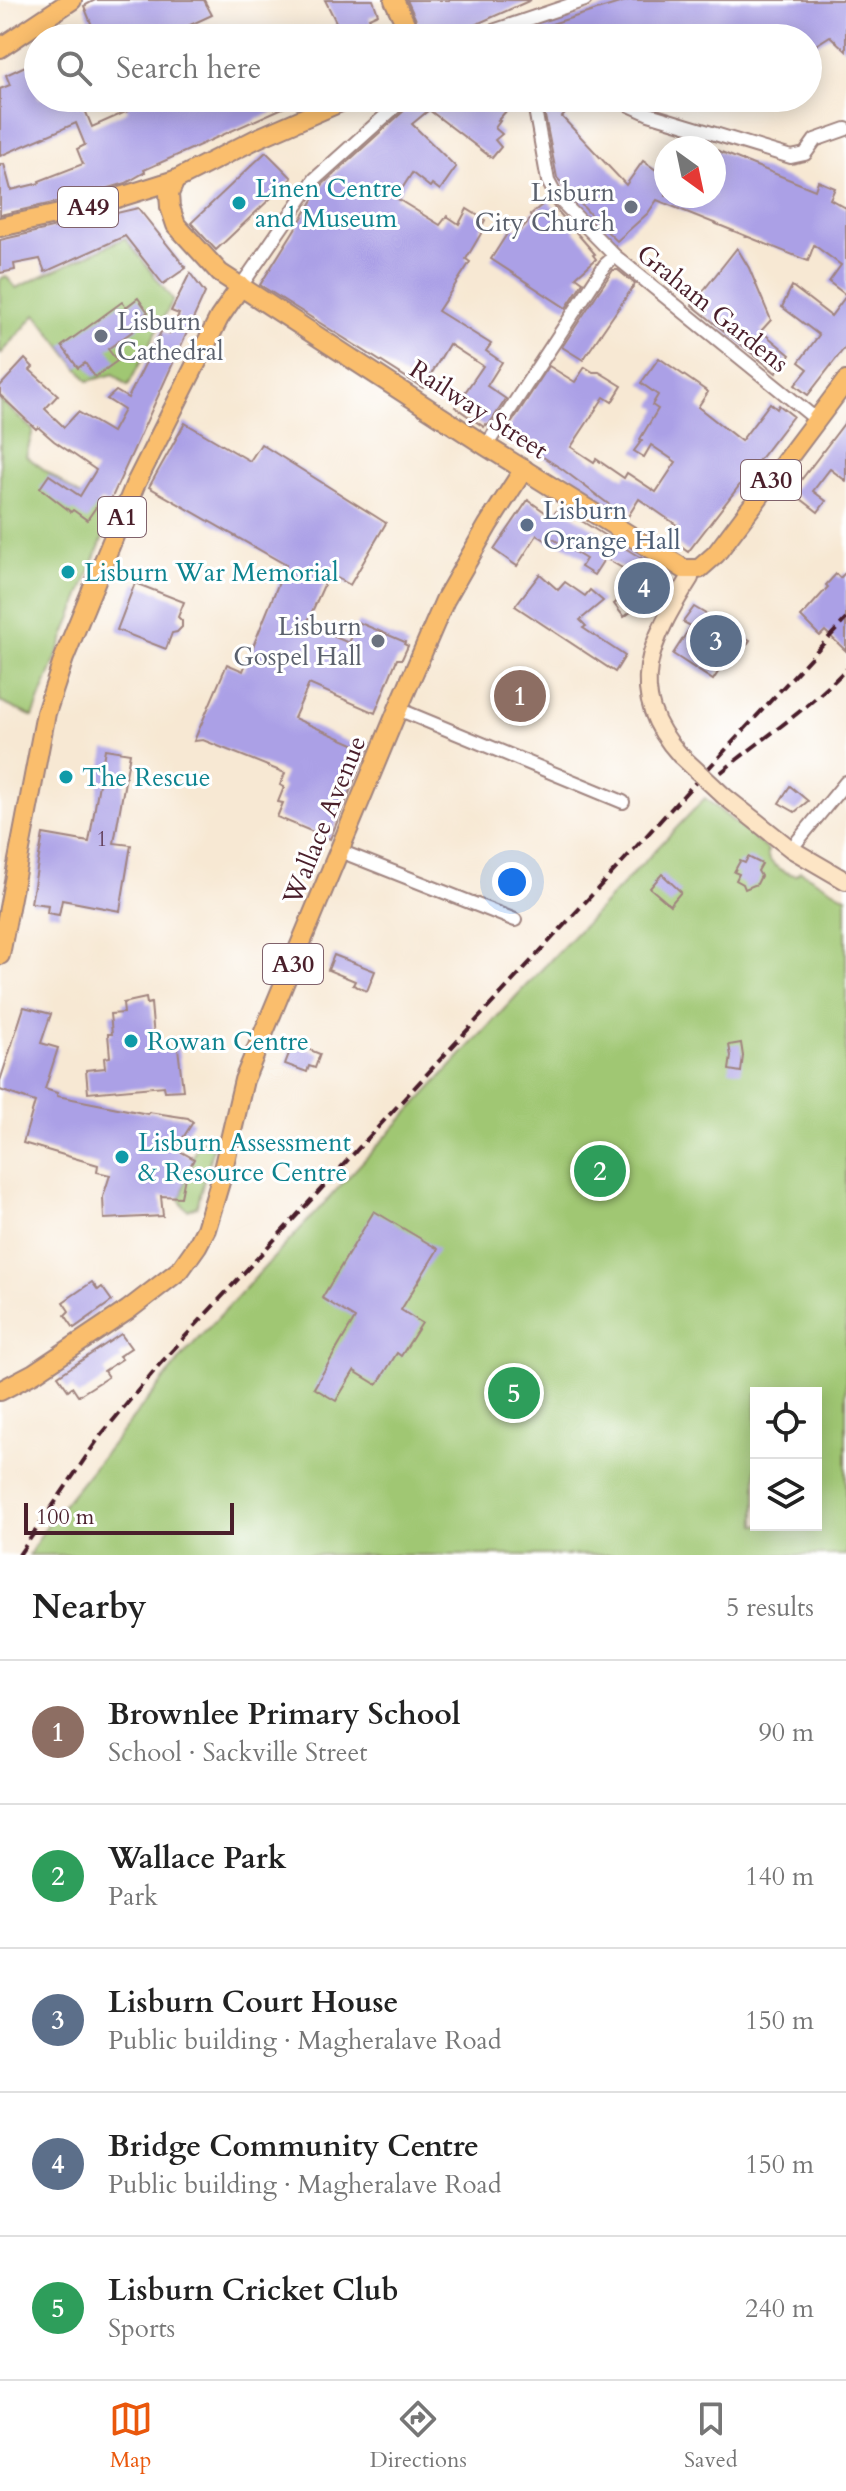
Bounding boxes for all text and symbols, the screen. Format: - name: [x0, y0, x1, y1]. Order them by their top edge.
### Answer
- search box: [24, 24, 822, 112]
- icon: search: [52, 46, 96, 90]
- text: Search here: [116, 48, 261, 89]
- north arrow: [654, 136, 726, 208]
- place label: Linen Centre and Museum: [255, 171, 402, 236]
- place label: Lisburn City Church: [475, 175, 615, 240]
- road number: A49: [58, 187, 118, 227]
- marker: Linen Centre and Museum: [230, 194, 248, 212]
- marker: Lisburn City Church: [622, 198, 640, 216]
- street label: Graham Gardens: [629, 236, 796, 381]
- place label: Lisburn Cathedral: [117, 304, 224, 369]
- marker: Lisburn Cathedral: [92, 327, 110, 345]
- street label: Railway Street: [403, 352, 555, 467]
- road number: A30: [741, 460, 801, 500]
- place label: Lisburn Orange Hall: [543, 493, 681, 558]
- road number: A1: [98, 497, 146, 537]
- marker: Lisburn Orange Hall: [518, 516, 536, 534]
- place label: Lisburn War Memorial: [84, 555, 339, 590]
- pin: 4: [618, 558, 670, 618]
- marker: Lisburn War Memorial: [59, 563, 77, 581]
- place label: Lisburn Gospel Hall: [233, 609, 362, 674]
- pin: 3: [690, 611, 742, 671]
- marker: Lisburn Gospel Hall: [369, 632, 387, 650]
- pin: 1: [494, 666, 546, 726]
- street label: Wallace Avenue: [274, 730, 374, 911]
- place label: The Rescue: [82, 760, 211, 795]
- marker: The Rescue: [57, 768, 75, 786]
- house number: 1: [96, 824, 108, 854]
- your location: [492, 862, 532, 902]
- road number: A30: [263, 944, 323, 984]
- place label: Rowan Centre: [147, 1024, 309, 1059]
- marker: Rowan Centre: [122, 1032, 140, 1050]
- place label: Lisburn Assessment & Resource Centre: [138, 1125, 351, 1190]
- pin: 2: [574, 1141, 626, 1201]
- marker: Lisburn Assessment & Resource Centre: [113, 1148, 131, 1166]
- pin: 5: [488, 1363, 540, 1423]
- map controls: [750, 1387, 822, 1531]
- button: locate: [750, 1387, 822, 1459]
- button: layers: [750, 1459, 822, 1531]
- scale bar: [24, 1499, 234, 1535]
- text: 100 m: [36, 1502, 94, 1532]
- text: Nearby: [32, 1584, 147, 1630]
- text: 5 results: [726, 1590, 814, 1625]
- text: Brownlee Primary School: [108, 1694, 461, 1735]
- text: 1: [51, 1715, 65, 1750]
- text: 90 m: [758, 1715, 814, 1750]
- text: School · Sackville Street: [108, 1735, 368, 1770]
- text: Wallace Park: [108, 1838, 287, 1879]
- text: 2: [51, 1859, 65, 1894]
- text: 140 m: [745, 1859, 814, 1894]
- text: Park: [108, 1879, 158, 1914]
- text: Lisburn Court House: [108, 1982, 398, 2023]
- text: 3: [51, 2003, 65, 2038]
- text: 150 m: [745, 2003, 814, 2038]
- text: Public building · Magheralave Road: [108, 2023, 502, 2058]
- text: Bridge Community Centre: [108, 2126, 479, 2167]
- text: 4: [51, 2147, 65, 2182]
- text: 150 m: [745, 2147, 814, 2182]
- text: Public building · Magheralave Road: [108, 2167, 502, 2202]
- text: Lisburn Cricket Club: [108, 2270, 399, 2311]
- text: 5: [51, 2291, 65, 2326]
- text: 240 m: [745, 2291, 814, 2326]
- text: Sports: [108, 2311, 175, 2346]
- tab: Map: [109, 2397, 153, 2475]
- tab: Directions: [370, 2397, 467, 2475]
- tab: Saved: [684, 2397, 737, 2475]

